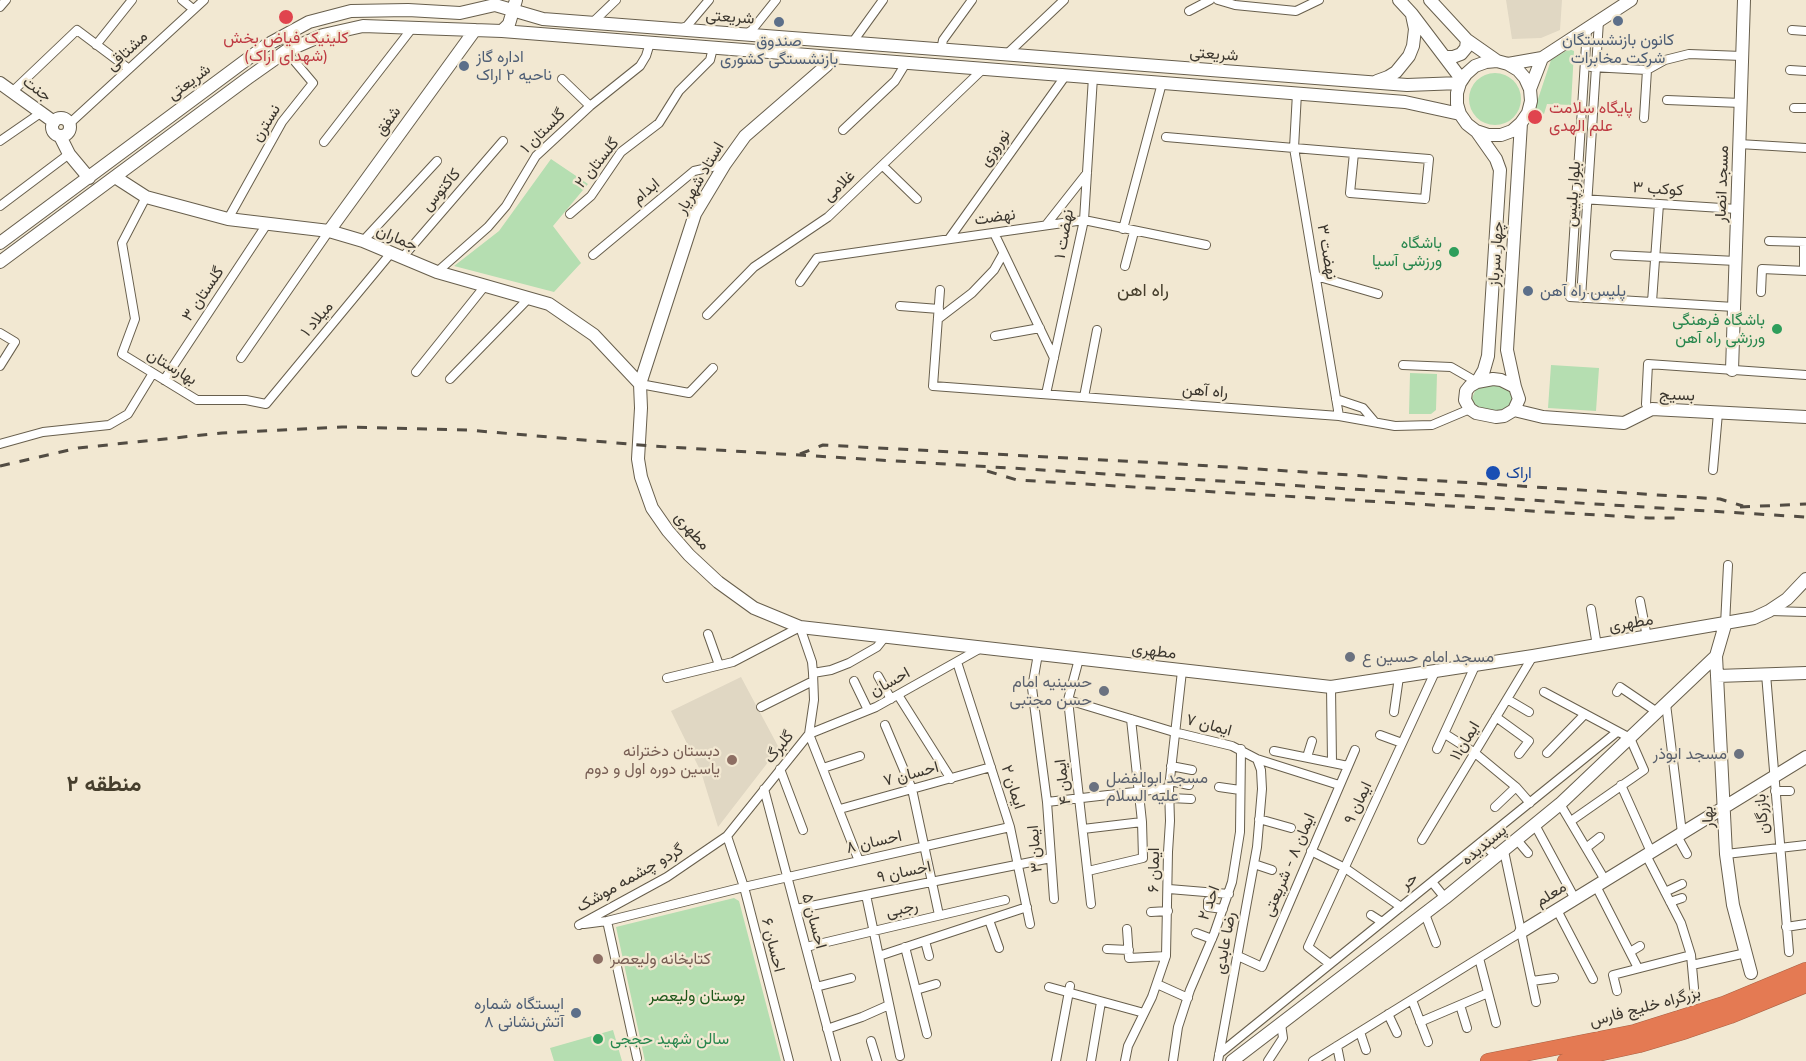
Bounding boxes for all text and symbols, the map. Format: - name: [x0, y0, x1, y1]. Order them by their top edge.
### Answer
- street label: شریعتی: [705, 6, 755, 28]
- marker: کلینیک فیاض بخش (شهدای اراک): [277, 8, 295, 26]
- marker: کانون بازنشستگان شرکت مخابرات: [1611, 14, 1625, 28]
- marker: صندوق بازنشستگی کشوری: [772, 15, 786, 29]
- street label: مشتاقی: [102, 27, 152, 75]
- place label: کلینیک فیاض بخش (شهدای اراک): [223, 28, 349, 66]
- place label: کانون بازنشستگان شرکت مخابرات: [1562, 30, 1674, 68]
- place label: صندوق بازنشستگی کشوری: [720, 31, 838, 69]
- street label: شریعتی: [1189, 43, 1239, 65]
- place label: اداره گاز ناحیه ۲ اراک: [476, 47, 552, 85]
- marker: اداره گاز ناحیه ۲ اراک: [457, 59, 471, 73]
- street label: شریعتی: [164, 60, 214, 104]
- street label: جنت: [19, 72, 55, 106]
- place label: پایگاه سلامت علم الهدی: [1549, 98, 1633, 136]
- street label: نسترن: [247, 101, 285, 145]
- street label: شفق: [371, 103, 405, 139]
- street label: گلستان ۱: [517, 105, 569, 157]
- marker: پایگاه سلامت علم الهدی: [1526, 108, 1544, 126]
- street label: نوروزی: [975, 126, 1015, 170]
- street label: گلستان ۲: [571, 134, 623, 192]
- street label: استاد شهریار: [672, 139, 728, 217]
- street label: مسجد انصار: [1711, 145, 1733, 223]
- street label: بلوار پلیس: [1561, 160, 1585, 228]
- street label: کاکتوس: [417, 165, 465, 215]
- street label: غلامی: [819, 166, 859, 206]
- street label: ابدام: [628, 174, 664, 208]
- street label: کوکب ۳: [1632, 178, 1684, 200]
- street label: نهضت: [973, 205, 1017, 229]
- street label: نهضت ۱: [1050, 208, 1078, 260]
- street label: جماران: [373, 221, 421, 255]
- street label: چهار سرباز: [1484, 221, 1508, 287]
- street label: نهضت ۳: [1313, 223, 1341, 281]
- place label: باشگاه ورزشی آسیا: [1372, 233, 1442, 271]
- marker: باشگاه ورزشی آسیا: [1447, 245, 1461, 259]
- street label: گلستان ۳: [178, 263, 228, 325]
- district label: راه اهن: [1117, 280, 1169, 302]
- place label: پلیس راه آهن: [1540, 281, 1626, 301]
- marker: پلیس راه آهن: [1521, 284, 1535, 298]
- street label: میلاد ۱: [297, 297, 337, 341]
- place label: باشگاه فرهنگی ورزشی راه آهن: [1672, 310, 1765, 348]
- marker: باشگاه فرهنگی ورزشی راه آهن: [1770, 322, 1784, 336]
- street label: بهارستان: [144, 345, 200, 389]
- street label: راه آهن: [1181, 380, 1229, 402]
- street label: بسیج: [1659, 385, 1695, 405]
- place label: اراک: [1506, 463, 1532, 483]
- marker: اراک: [1484, 464, 1502, 482]
- street label: مطهری: [670, 508, 714, 554]
- street label: مطهری: [1607, 610, 1655, 636]
- street label: مطهری: [1131, 639, 1177, 663]
- place label: مسجد امام حسین ع: [1362, 647, 1494, 667]
- marker: مسجد امام حسین ع: [1343, 650, 1357, 664]
- street label: احسان: [867, 663, 913, 701]
- place label: حسینیه امام حسن مجتبی: [1009, 672, 1092, 710]
- marker: حسینیه امام حسن مجتبی: [1097, 684, 1111, 698]
- street label: ایمان ۷: [1184, 710, 1234, 740]
- street label: ایمان۱۱: [1446, 718, 1484, 764]
- street label: گلبرگ: [760, 727, 798, 767]
- place label: دبستان دخترانه یاسین دوره اول و دوم: [585, 741, 720, 779]
- place label: مسجد ابوذر: [1653, 744, 1727, 764]
- marker: مسجد ابوذر: [1732, 747, 1746, 761]
- marker: دبستان دخترانه یاسین دوره اول و دوم: [725, 753, 739, 767]
- street label: احسان ۷: [881, 757, 941, 791]
- street label: ایمان ۴: [1051, 758, 1075, 806]
- street label: ایمان ۲: [997, 762, 1029, 812]
- place label: مسجد ابوالفضل علیه السلام: [1106, 768, 1208, 806]
- district label: منطقه ۲: [67, 771, 141, 797]
- street label: ایمان ۹: [1340, 779, 1376, 827]
- marker: مسجد ابوالفضل علیه السلام: [1087, 780, 1101, 794]
- street label: بازرگان: [1751, 793, 1773, 835]
- street label: بهار: [1698, 805, 1718, 829]
- street label: ایمان ۸ - شریعتی: [1259, 810, 1319, 920]
- street label: پسندیده: [1457, 821, 1511, 869]
- street label: ایمان ۳: [1023, 824, 1047, 874]
- street label: احسان ۸: [844, 826, 904, 858]
- street label: گردو چشمه موشک: [573, 840, 687, 916]
- street label: ایمان ۶: [1144, 848, 1164, 892]
- street label: احسان ۹: [875, 857, 933, 887]
- street label: حر: [1396, 868, 1422, 894]
- street label: معلم: [1532, 877, 1570, 911]
- street label: احد ۲: [1194, 883, 1224, 923]
- street label: احسان ۵: [797, 891, 831, 951]
- street label: رجبی: [884, 896, 920, 922]
- street label: رضا عابدی: [1210, 910, 1240, 976]
- street label: احسان ۶: [757, 916, 789, 974]
- place label: کتابخانه ولیعصر: [610, 949, 711, 969]
- marker: کتابخانه ولیعصر: [591, 952, 605, 966]
- street label: بزرگراه خلیج فارس: [1587, 983, 1703, 1031]
- park label: بوستان ولیعصر: [649, 986, 745, 1006]
- place label: ایستگاه شماره ۸ آتش‌نشانی: [474, 994, 564, 1032]
- marker: ایستگاه شماره ۸ آتش‌نشانی: [569, 1006, 583, 1020]
- place label: سالن شهید حججی: [610, 1029, 729, 1049]
- marker: سالن شهید حججی: [591, 1032, 605, 1046]

